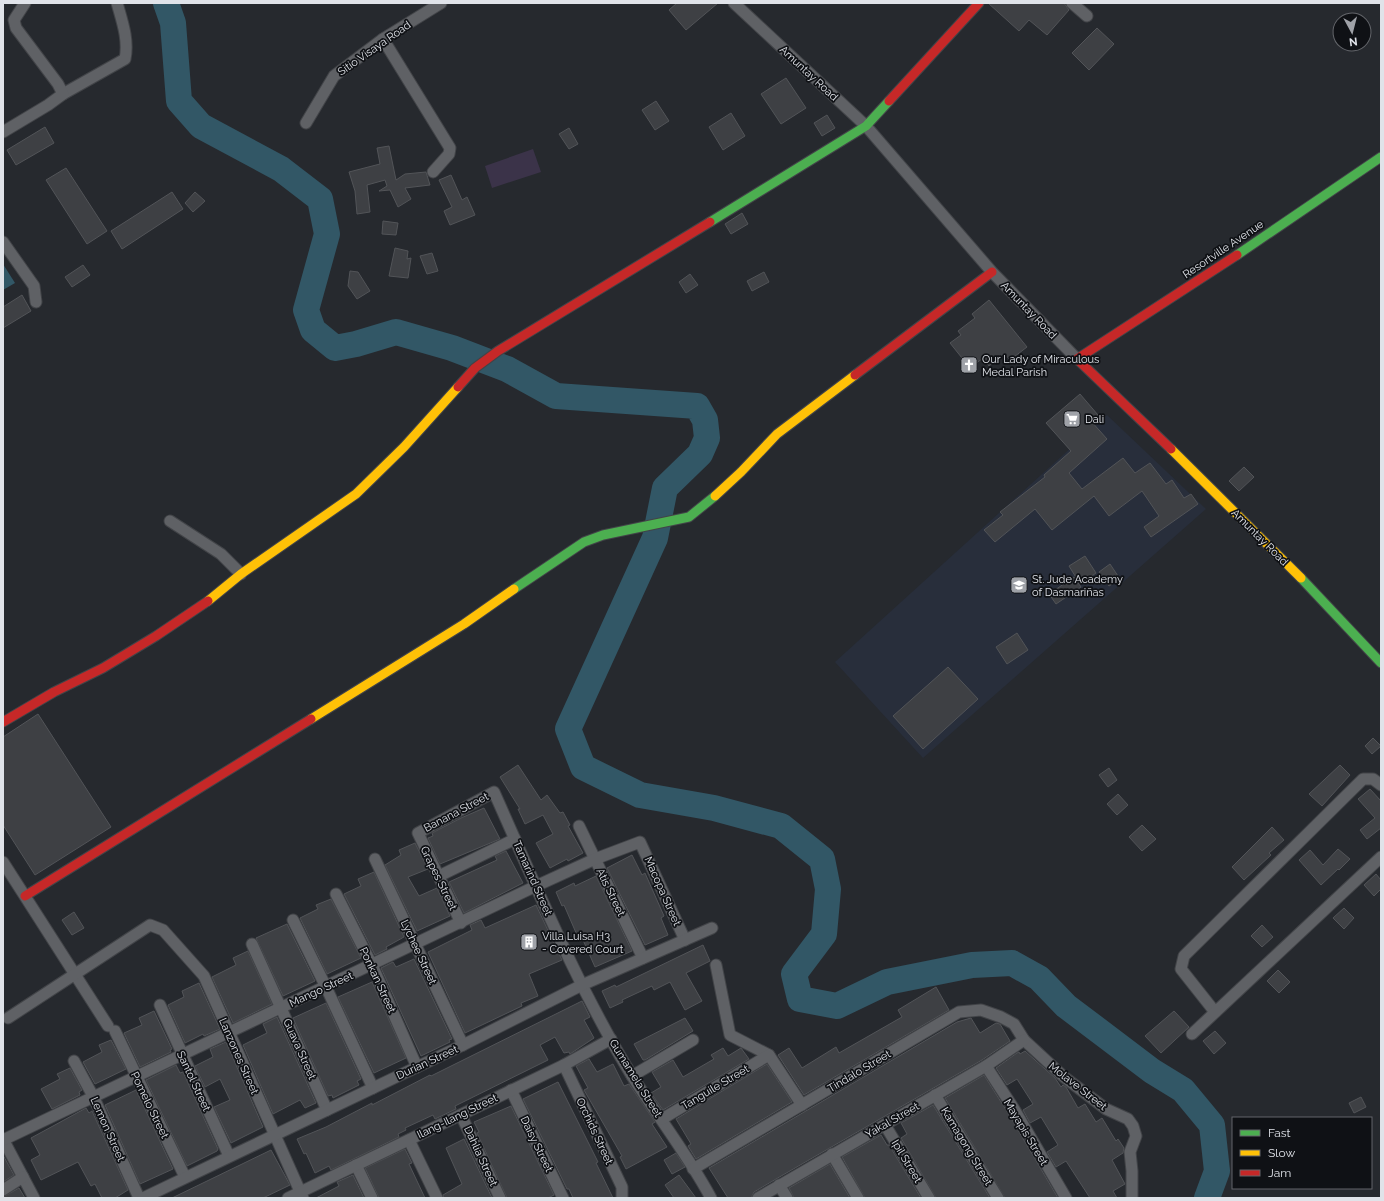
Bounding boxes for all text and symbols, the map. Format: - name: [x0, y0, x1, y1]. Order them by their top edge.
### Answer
- north arrow: [1332, 12, 1372, 52]
- street label: Sitio Visaya Road: [335, 18, 413, 78]
- text: N: [1348, 34, 1358, 48]
- street label: Amuntay Road: [777, 43, 841, 104]
- street label: Resortville Avenue: [1180, 217, 1267, 281]
- street label: Amuntay Road: [998, 279, 1059, 342]
- place label: Our Lady of Miraculous Medal Parish: [982, 353, 1099, 379]
- church icon: Our Lady of Miraculous Medal Parish: [959, 355, 979, 375]
- supermarket icon: Dali: [1062, 409, 1082, 429]
- place label: Dali: [1085, 413, 1104, 426]
- street label: Amuntay Road: [1229, 506, 1291, 569]
- place label: St. Jude Academy of Dasmariñas: [1032, 573, 1123, 599]
- school or university icon: St. Jude Academy of Dasmariñas: [1009, 575, 1029, 595]
- street label: Banana Street: [422, 790, 491, 835]
- street label: Tamarind Street: [510, 839, 555, 918]
- street label: Grapes Street: [417, 844, 460, 913]
- street label: Macopa Street: [642, 855, 684, 928]
- street label: Atis Street: [593, 866, 628, 919]
- street label: Lychee Street: [398, 918, 439, 987]
- place label: Villa Luisa H3 - Covered Court: [542, 930, 624, 956]
- building icon: Villa Luisa H3 - Covered Court: [519, 932, 539, 952]
- street label: Ponkan Street: [357, 945, 399, 1016]
- street label: Mango Street: [287, 969, 355, 1010]
- street label: Lanzones Street: [216, 1016, 261, 1097]
- street label: Guava Street: [280, 1017, 319, 1082]
- street label: Gumamela Street: [606, 1037, 665, 1120]
- street label: Durian Street: [394, 1042, 460, 1082]
- street label: Tindalo Street: [825, 1047, 893, 1095]
- street label: Santol Street: [174, 1049, 213, 1114]
- street label: Molave Street: [1046, 1060, 1110, 1113]
- street label: Tanguile Street: [679, 1062, 752, 1113]
- street label: Pomelo Street: [128, 1070, 171, 1141]
- street label: Ilang-Ilang Street: [415, 1091, 500, 1142]
- street label: Lemon Street: [88, 1095, 128, 1164]
- street label: Orchids Street: [573, 1096, 616, 1167]
- street label: Mayapis Street: [1001, 1097, 1051, 1168]
- street label: Yakal Street: [863, 1100, 922, 1141]
- street label: Kamagong Street: [938, 1105, 995, 1188]
- street label: Daisy Street: [517, 1114, 556, 1174]
- legend: [1232, 1117, 1372, 1189]
- street label: Dahlia Street: [461, 1124, 500, 1189]
- text: Fast: [1268, 1126, 1291, 1140]
- street label: Ipil Street: [889, 1137, 925, 1185]
- text: Slow: [1268, 1146, 1295, 1160]
- text: Jam: [1268, 1166, 1291, 1180]

